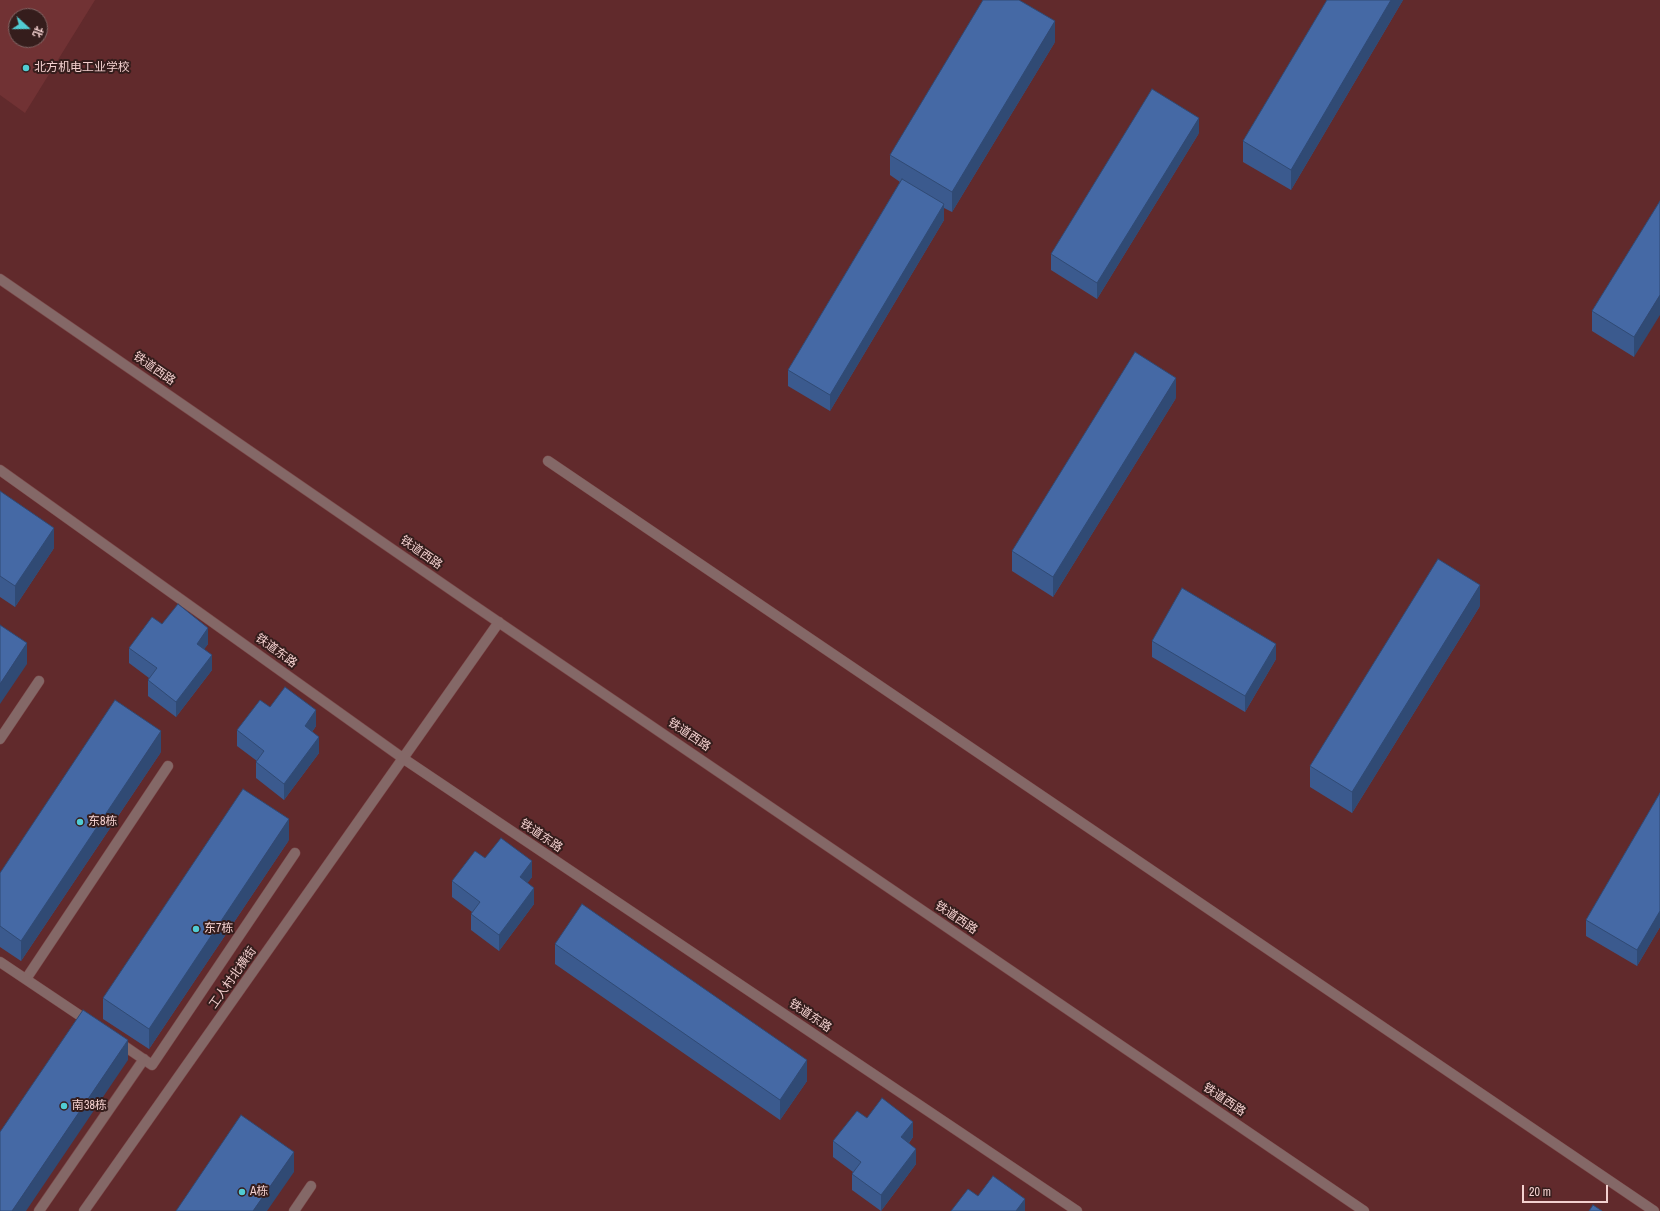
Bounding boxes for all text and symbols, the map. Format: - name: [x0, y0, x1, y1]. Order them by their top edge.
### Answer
- north arrow: [8, 8, 48, 48]
- text: 北: [30, 24, 47, 40]
- place label: 北方机电工业学校: [34, 61, 130, 75]
- marker: 北方机电工业学校: [21, 63, 31, 73]
- street label: 铁道西路: [130, 349, 178, 389]
- street label: 铁道西路: [397, 533, 445, 573]
- street label: 铁道东路: [252, 631, 300, 671]
- street label: 铁道西路: [665, 716, 713, 754]
- place label: 东8栋: [88, 815, 117, 829]
- marker: 东8栋: [75, 817, 85, 827]
- street label: 铁道东路: [517, 817, 565, 855]
- street label: 铁道西路: [932, 899, 980, 937]
- place label: 东7栋: [204, 922, 233, 936]
- marker: 东7栋: [191, 924, 201, 934]
- street label: 工人村北横街: [206, 944, 260, 1012]
- street label: 铁道东路: [786, 997, 834, 1035]
- street label: 铁道西路: [1200, 1081, 1248, 1119]
- place label: 南38栋: [72, 1099, 107, 1113]
- marker: 南38栋: [59, 1101, 69, 1111]
- scale bar: [1524, 1177, 1610, 1203]
- text: 20 m: [1529, 1184, 1551, 1200]
- place label: A栋: [250, 1185, 269, 1199]
- marker: A栋: [237, 1187, 247, 1197]

